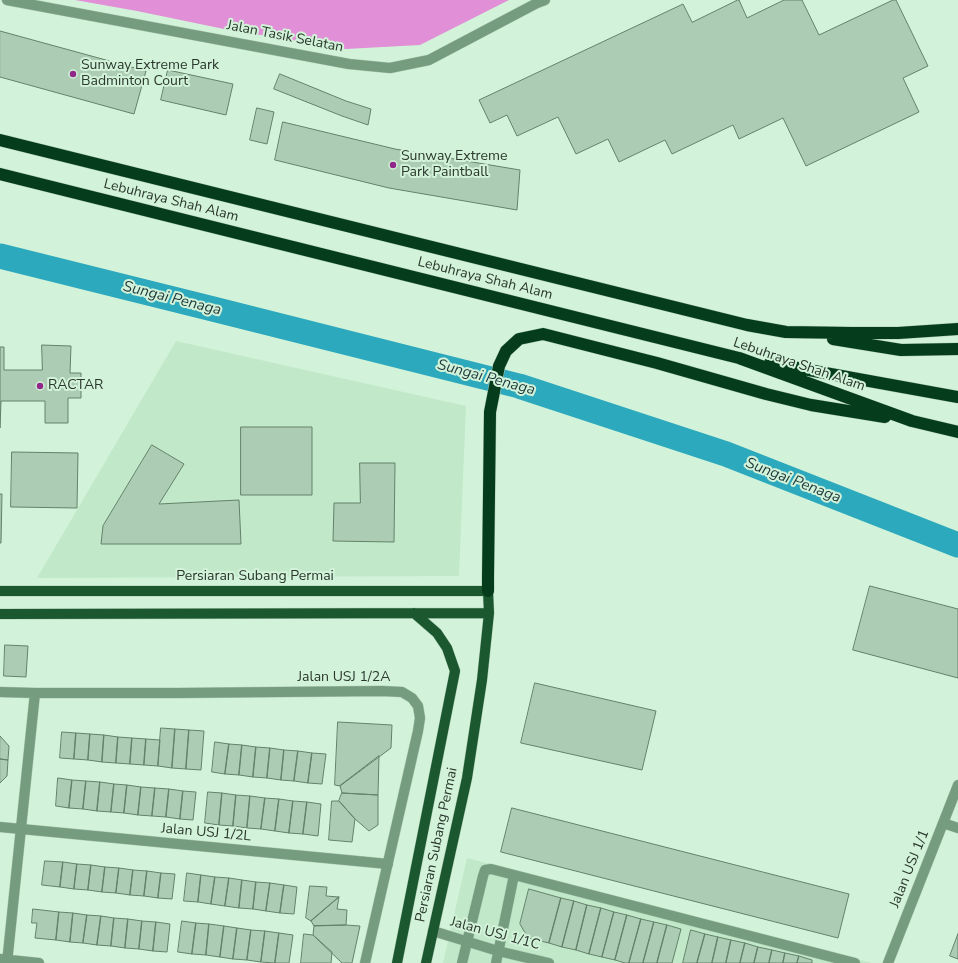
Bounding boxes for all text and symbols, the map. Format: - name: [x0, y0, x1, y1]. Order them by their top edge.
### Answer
- street label: Jalan Tasik Selatan: [225, 17, 345, 57]
- place label: Sunway Extreme Park Badminton Court: [81, 58, 219, 90]
- marker: Sunway Extreme Park Badminton Court: [68, 69, 78, 79]
- place label: Sunway Extreme Park Paintball: [401, 149, 507, 182]
- marker: Sunway Extreme Park Paintball: [388, 160, 398, 170]
- street label: Lebuhraya Shah Alam: [102, 176, 240, 226]
- street label: Lebuhraya Shah Alam: [416, 254, 554, 304]
- water label: Sungai Penaga: [121, 278, 223, 320]
- street label: Lebuhraya Shah Alam: [731, 334, 867, 396]
- water label: Sungai Penaga: [435, 356, 537, 400]
- place label: RACTAR: [48, 378, 103, 394]
- marker: RACTAR: [35, 381, 45, 391]
- water label: Sungai Penaga: [743, 455, 843, 507]
- street label: Persiaran Subang Permai: [176, 569, 334, 585]
- street label: Jalan USJ 1/2A: [298, 670, 390, 686]
- street label: Persiaran Subang Permai: [412, 766, 462, 924]
- street label: Jalan USJ 1/2L: [160, 821, 252, 845]
- street label: Jalan USJ 1/1: [887, 828, 933, 910]
- street label: Jalan USJ 1/1C: [448, 914, 542, 954]

